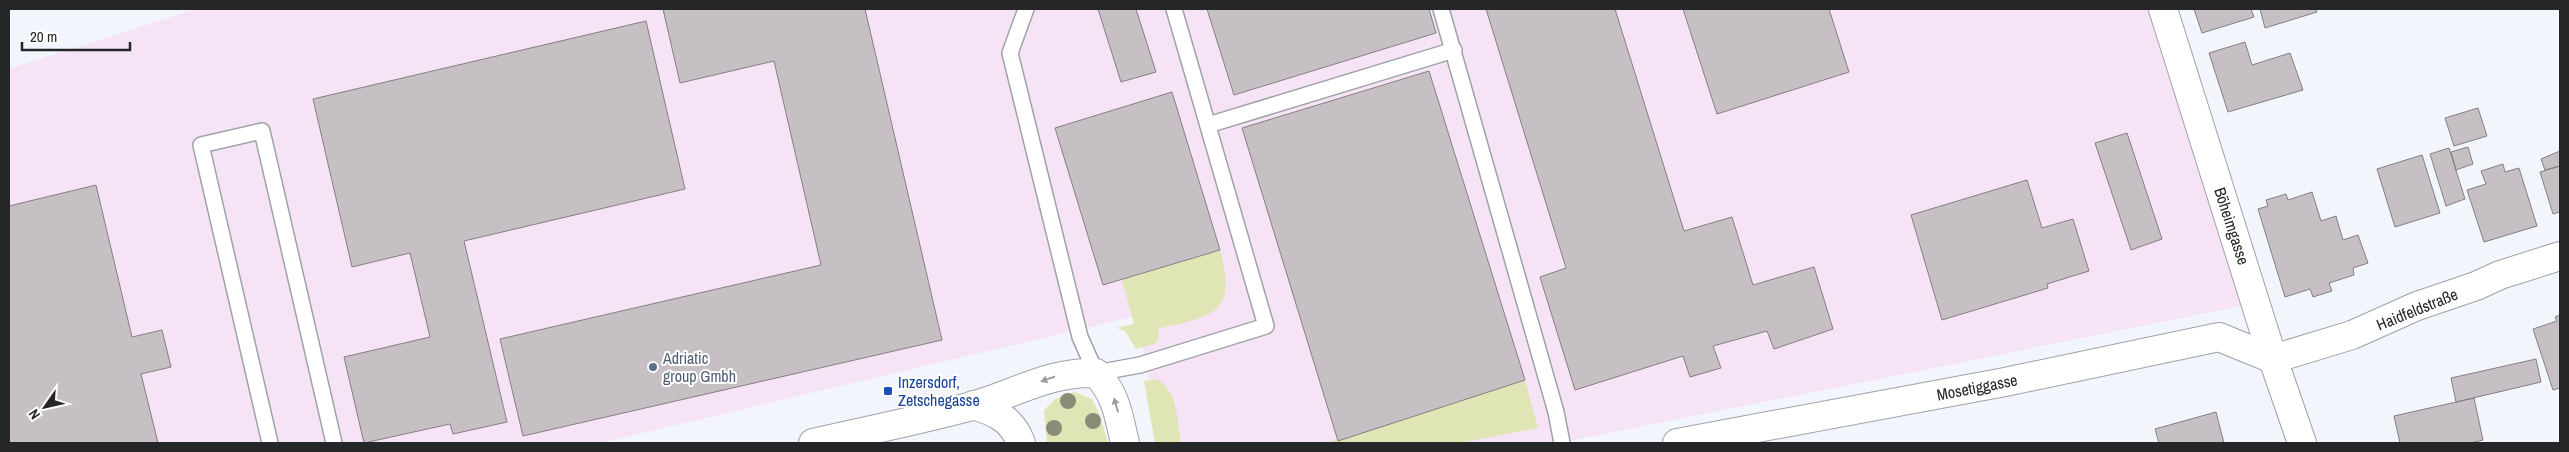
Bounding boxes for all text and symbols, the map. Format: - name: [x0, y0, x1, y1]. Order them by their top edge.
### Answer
- scale bar: [22, 20, 130, 52]
- text: 20 m: [30, 26, 57, 47]
- street label: Böheimgasse: [2209, 184, 2255, 268]
- street label: Haidfeldstraße: [2373, 283, 2461, 335]
- place label: Adriatic group Gmbh: [662, 347, 736, 387]
- marker: Adriatic group Gmbh: [647, 361, 659, 373]
- street label: Mosetiggasse: [1935, 368, 2019, 406]
- place label: Inzersdorf, Zetschegasse: [898, 371, 980, 411]
- one-way arrow: [1040, 375, 1055, 383]
- north arrow: [20, 382, 70, 432]
- marker: Inzersdorf, Zetschegasse: [882, 385, 894, 397]
- one-way arrow: [1112, 398, 1120, 413]
- text: N: [24, 406, 44, 423]

